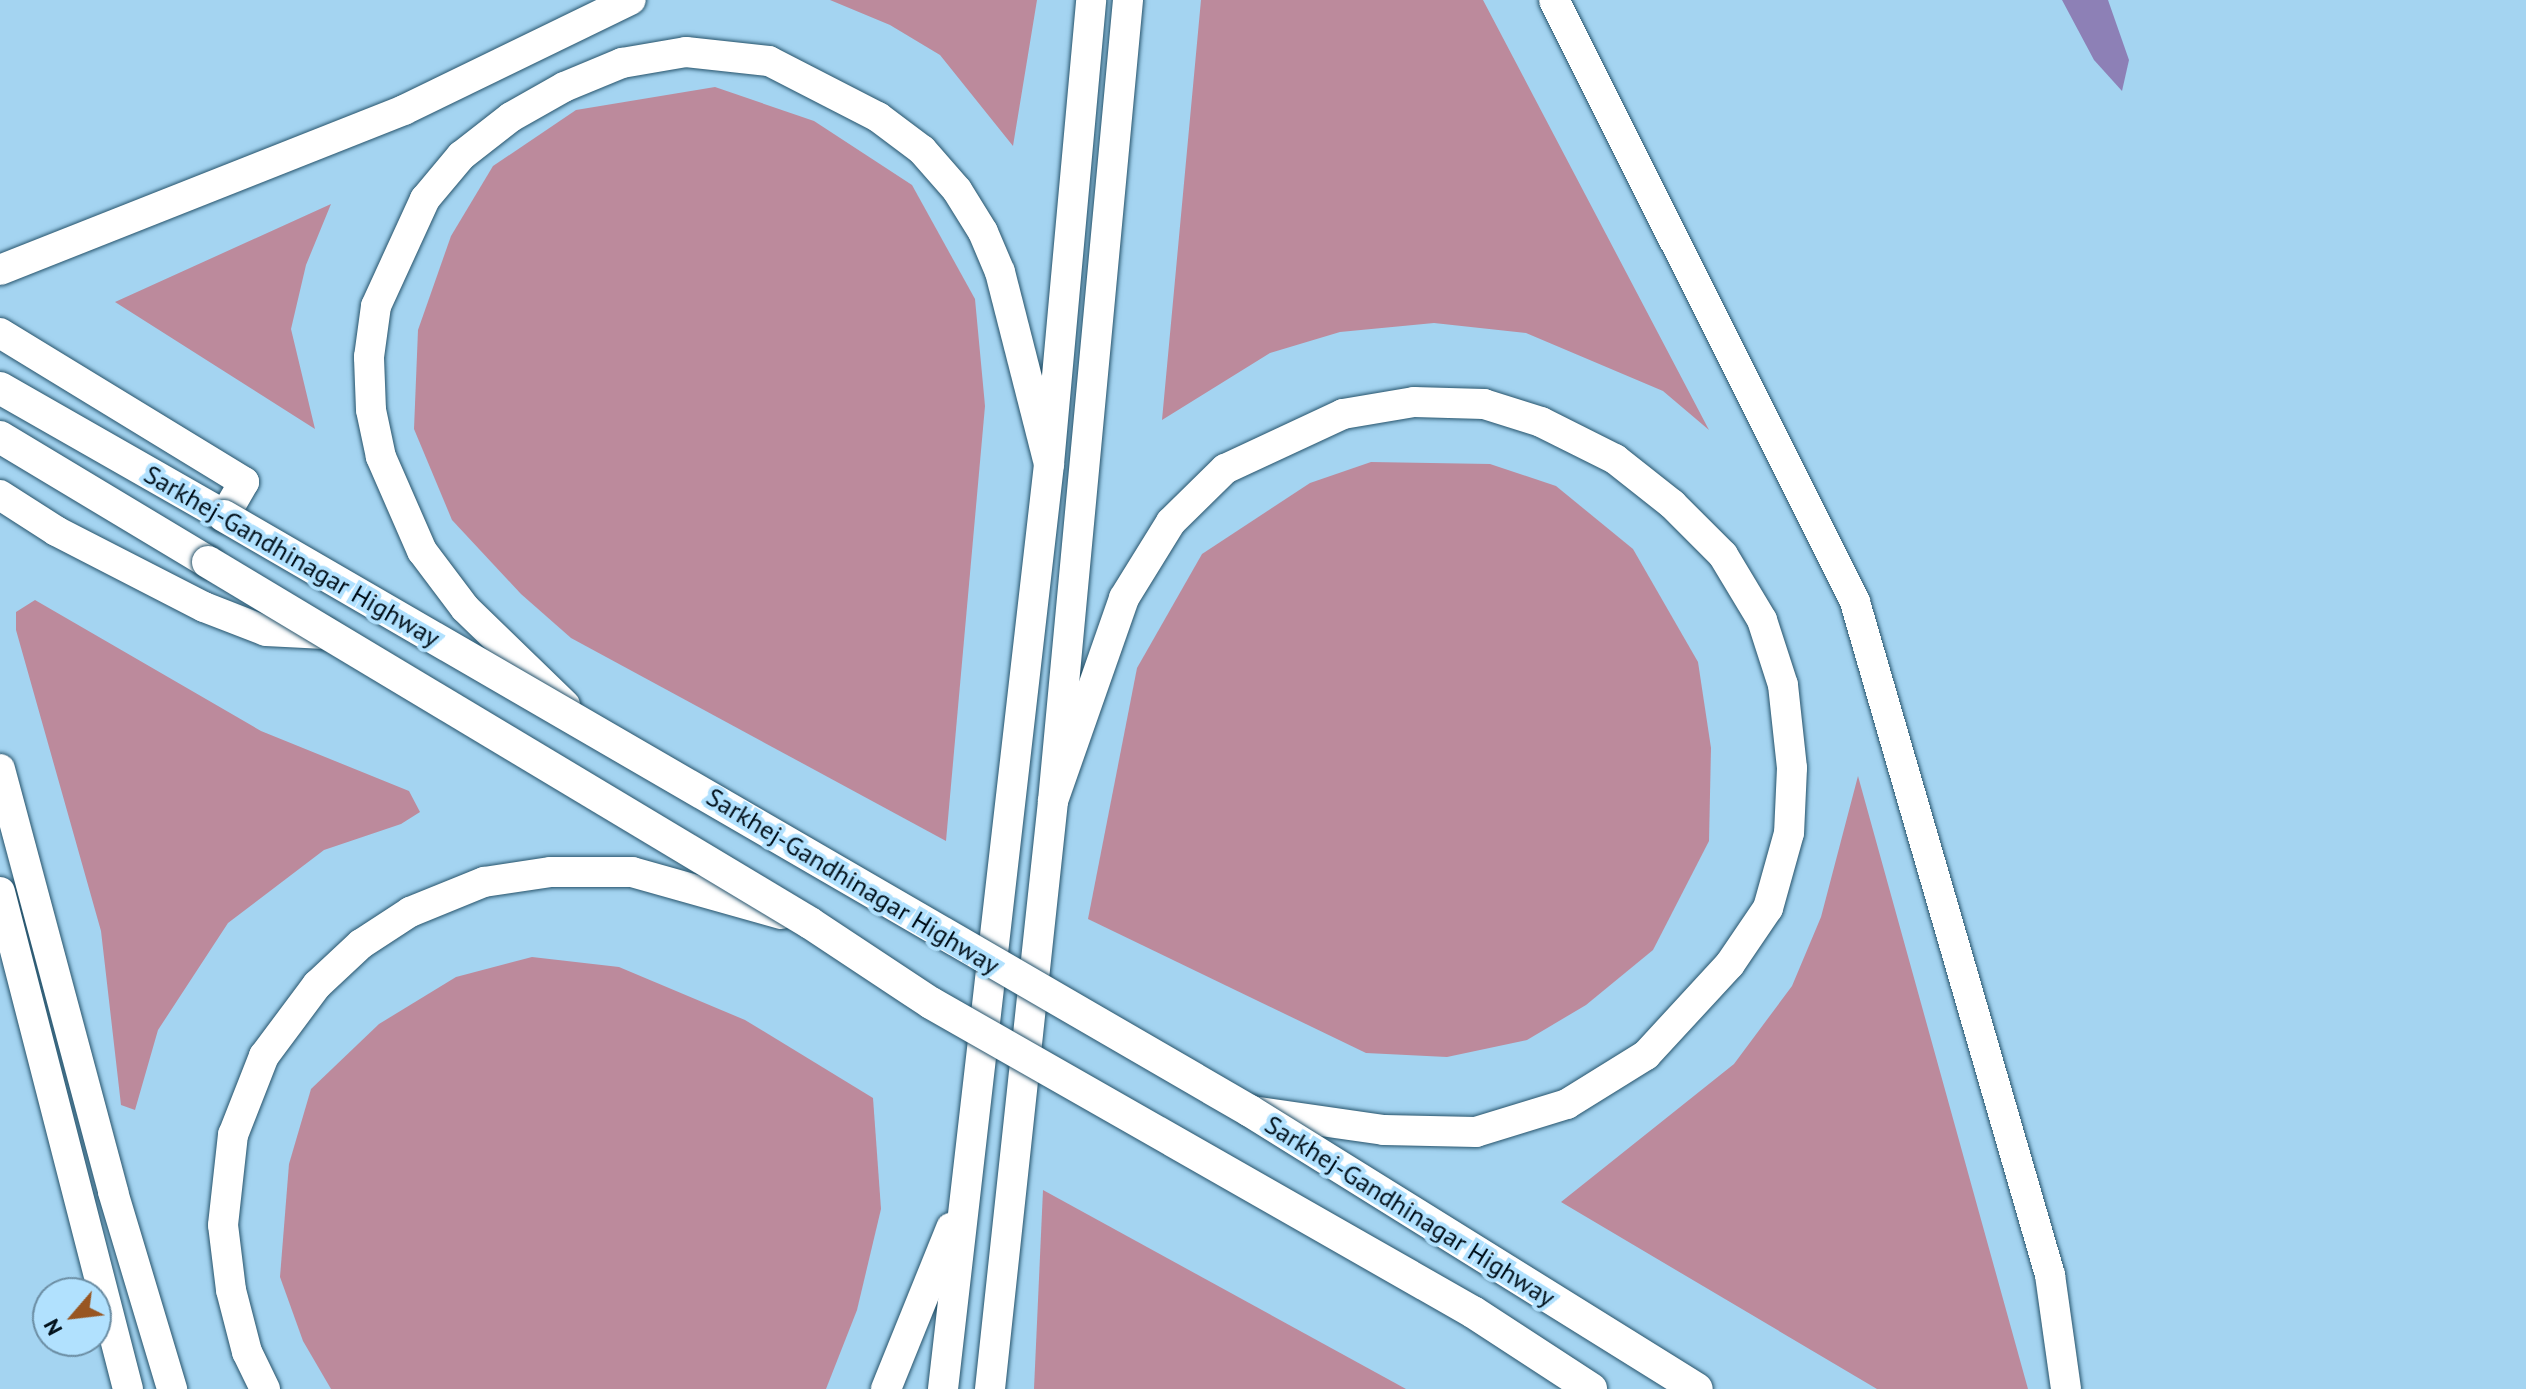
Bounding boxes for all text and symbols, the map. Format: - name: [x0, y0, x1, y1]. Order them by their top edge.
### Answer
- street label: Sarkhej-Gandhinagar Highway: [139, 458, 445, 654]
- street label: Sarkhej-Gandhinagar Highway: [701, 781, 1005, 981]
- street label: Sarkhej-Gandhinagar Highway: [1259, 1109, 1561, 1313]
- north arrow: [32, 1277, 112, 1357]
- text: N: [37, 1314, 68, 1340]

